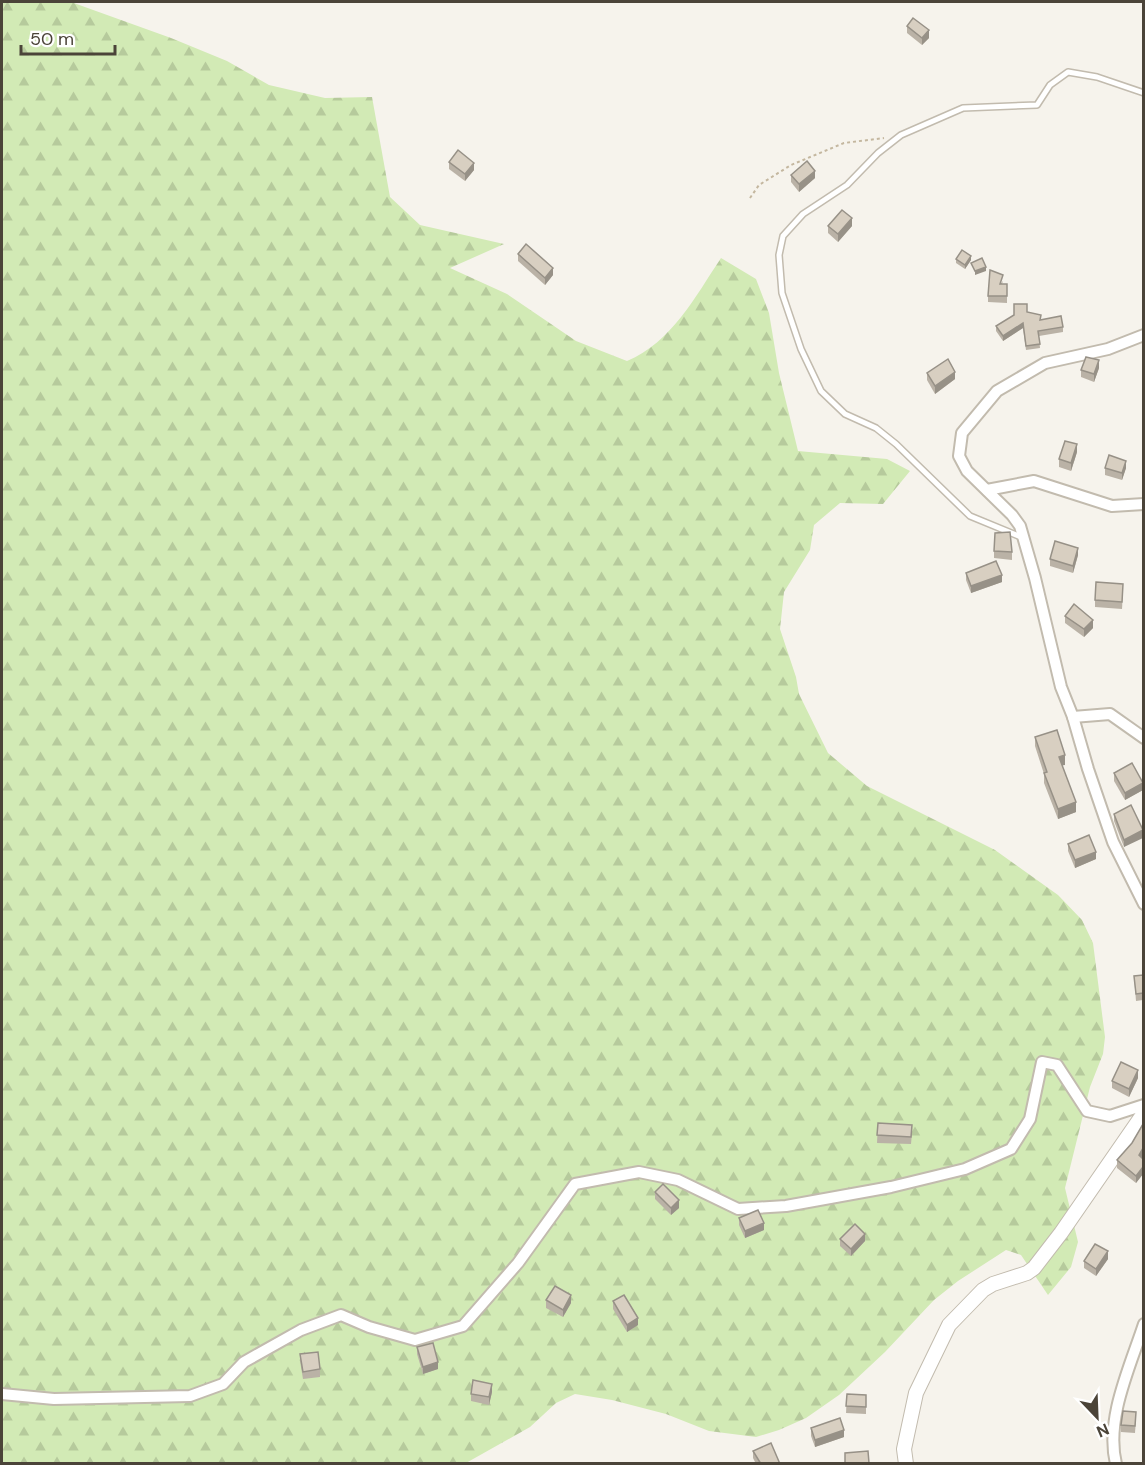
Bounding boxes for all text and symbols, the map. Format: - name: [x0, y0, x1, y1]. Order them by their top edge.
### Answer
- scale bar: [21, 18, 116, 56]
- text: 50 m: [30, 27, 74, 51]
- north arrow: [1067, 1387, 1127, 1447]
- text: N: [1093, 1418, 1112, 1442]

